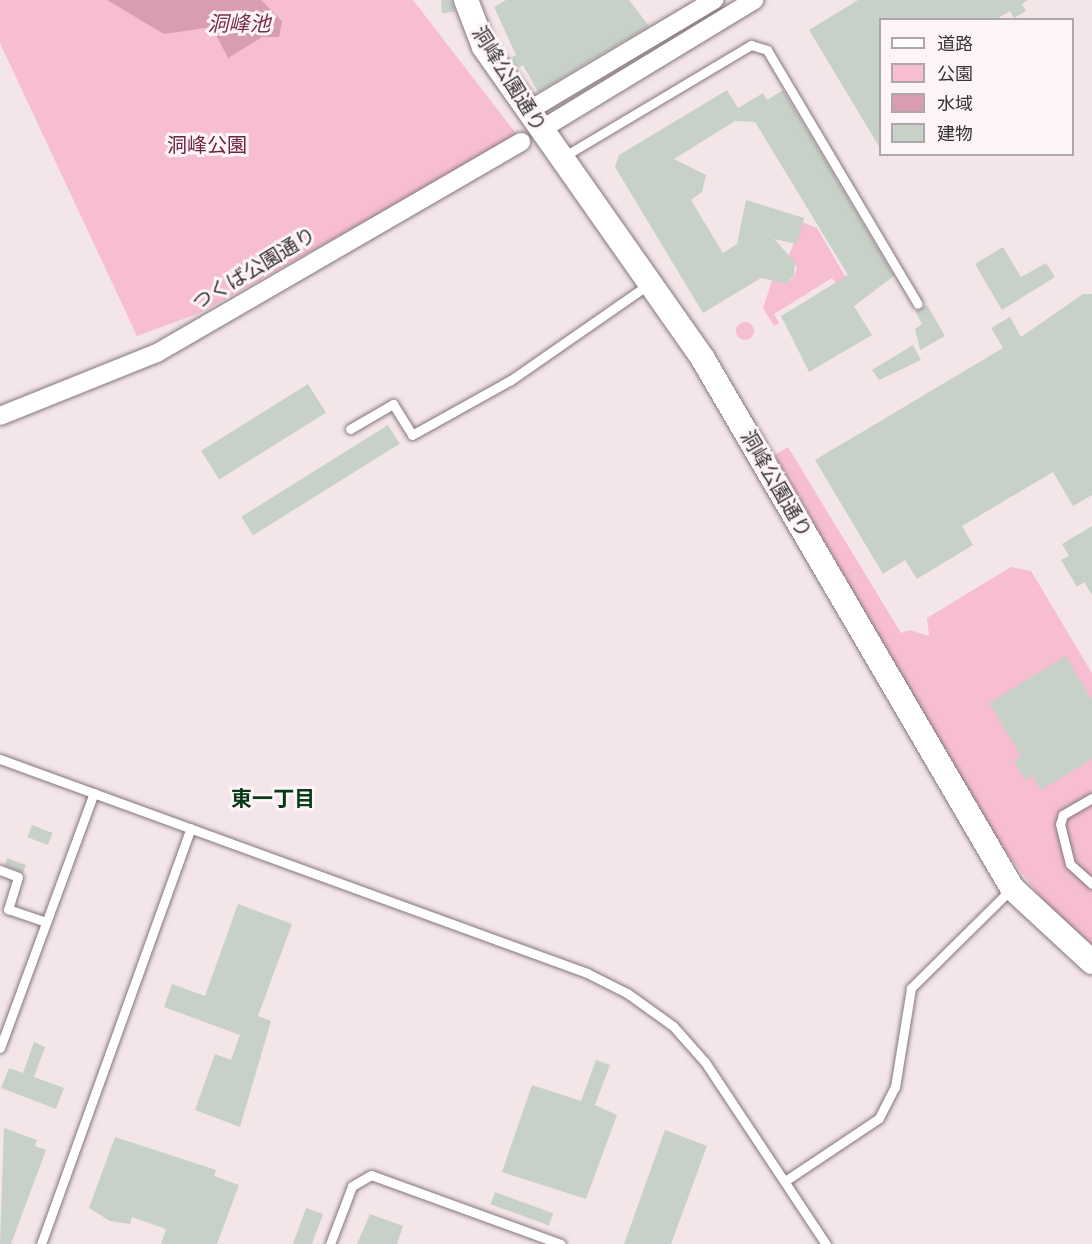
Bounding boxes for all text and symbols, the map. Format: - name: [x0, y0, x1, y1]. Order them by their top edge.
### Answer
- water label: 洞峰池: [208, 11, 270, 37]
- legend: [879, 18, 1074, 156]
- street label: 洞峰公園通り: [467, 22, 551, 136]
- text: 道路: [937, 31, 973, 56]
- text: 公園: [937, 61, 973, 86]
- text: 水域: [937, 91, 973, 116]
- text: 建物: [937, 121, 973, 146]
- park label: 洞峰公園: [167, 133, 247, 157]
- street label: つくば公園通り: [188, 223, 320, 315]
- street label: 洞峰公園通り: [736, 426, 816, 542]
- district label: 東一丁目: [231, 786, 315, 812]

